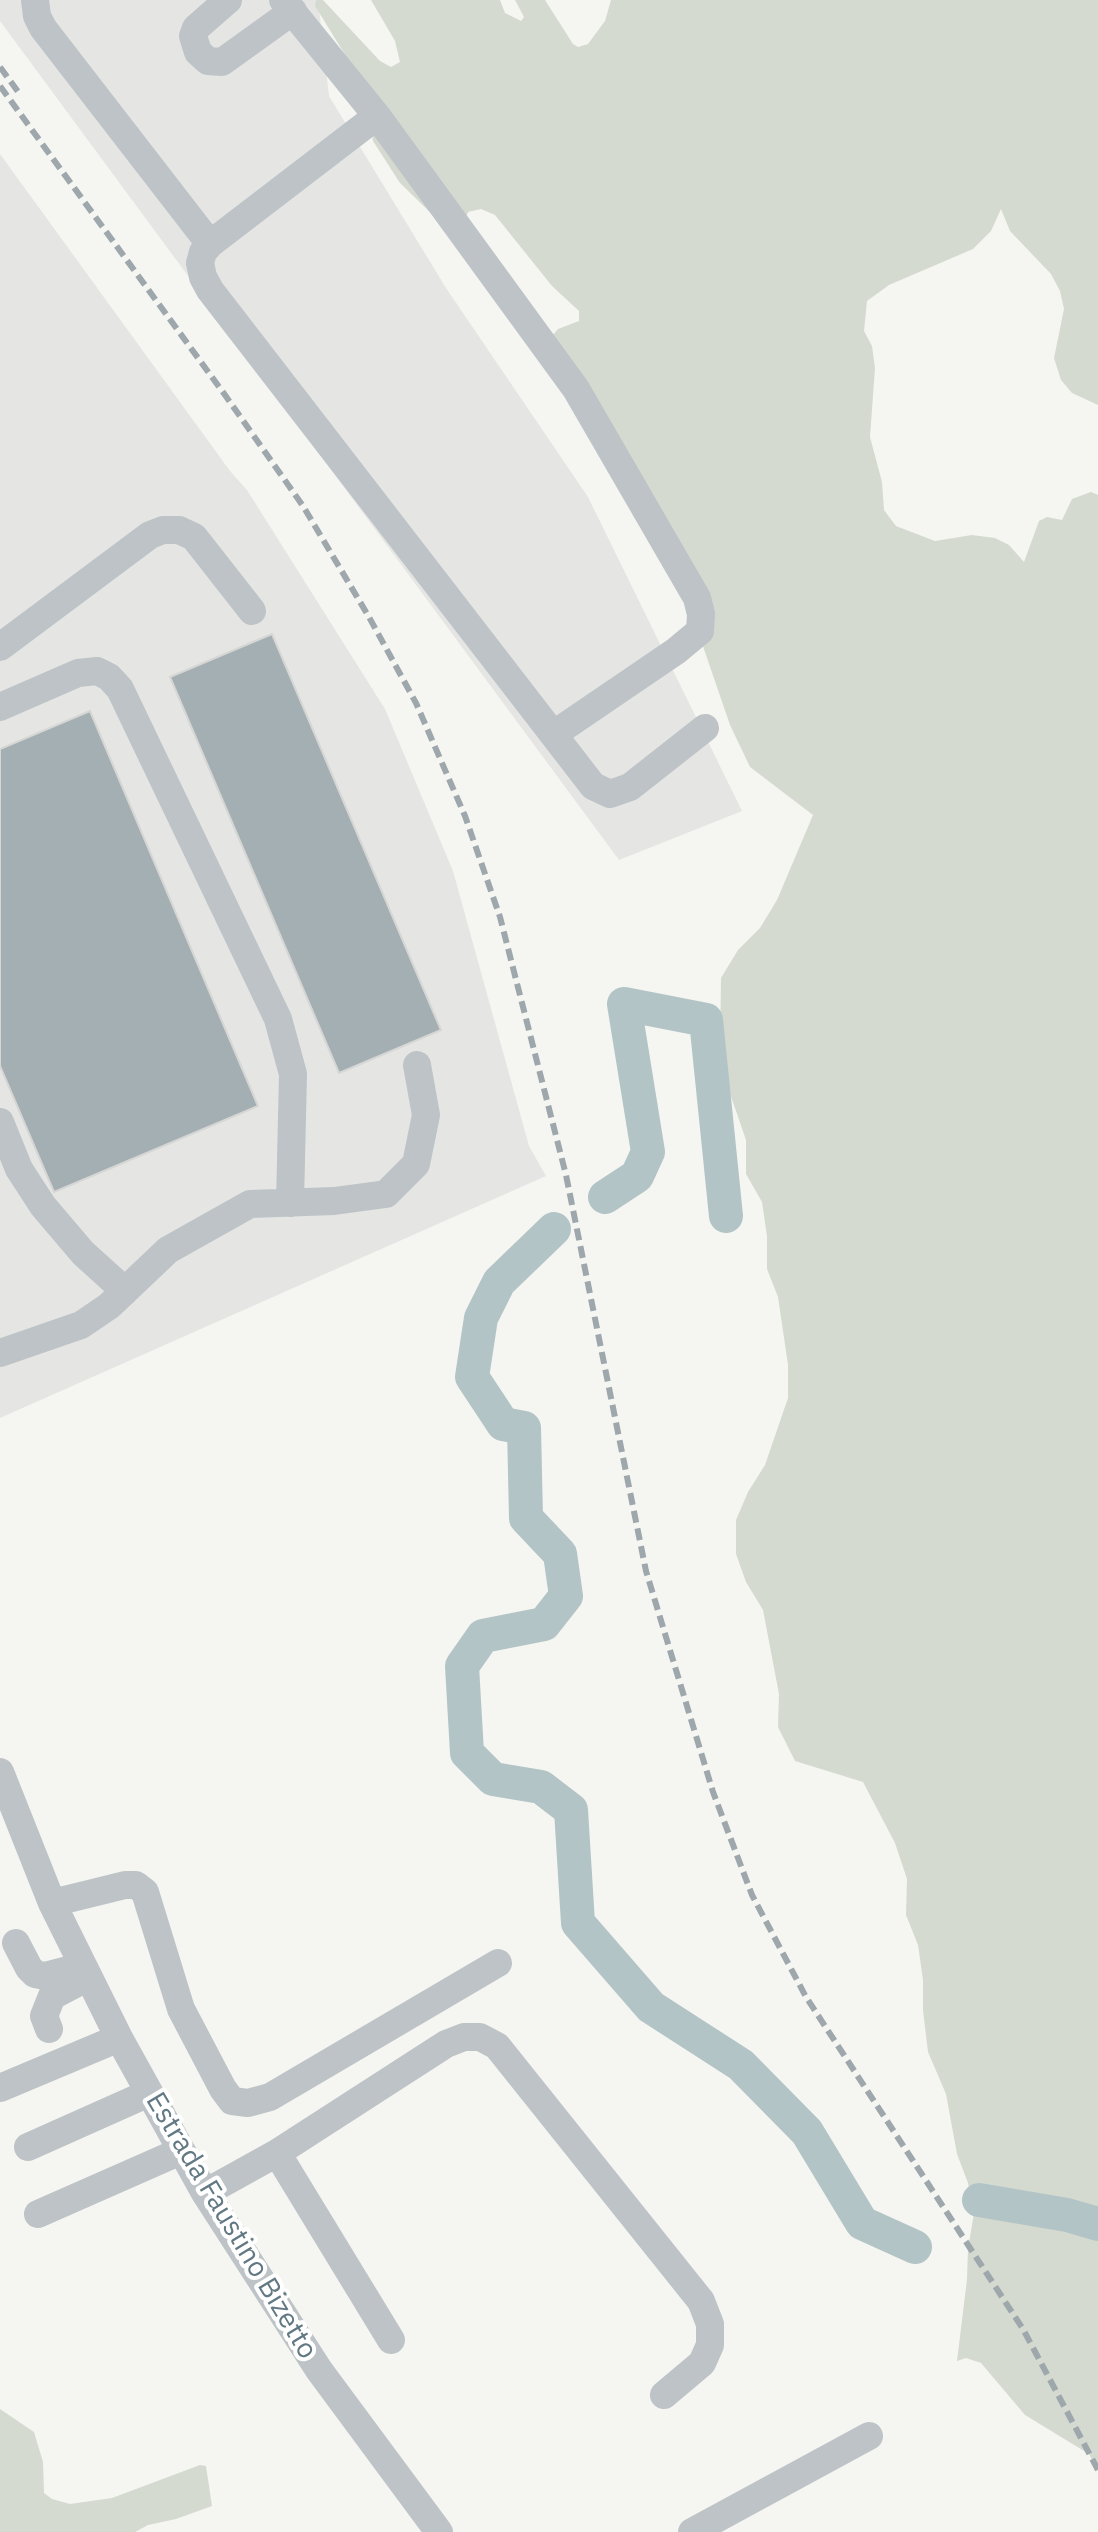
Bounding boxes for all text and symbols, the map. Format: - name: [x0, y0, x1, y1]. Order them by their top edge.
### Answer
- street label: Estrada Faustino Bizetto: [138, 2087, 324, 2365]

